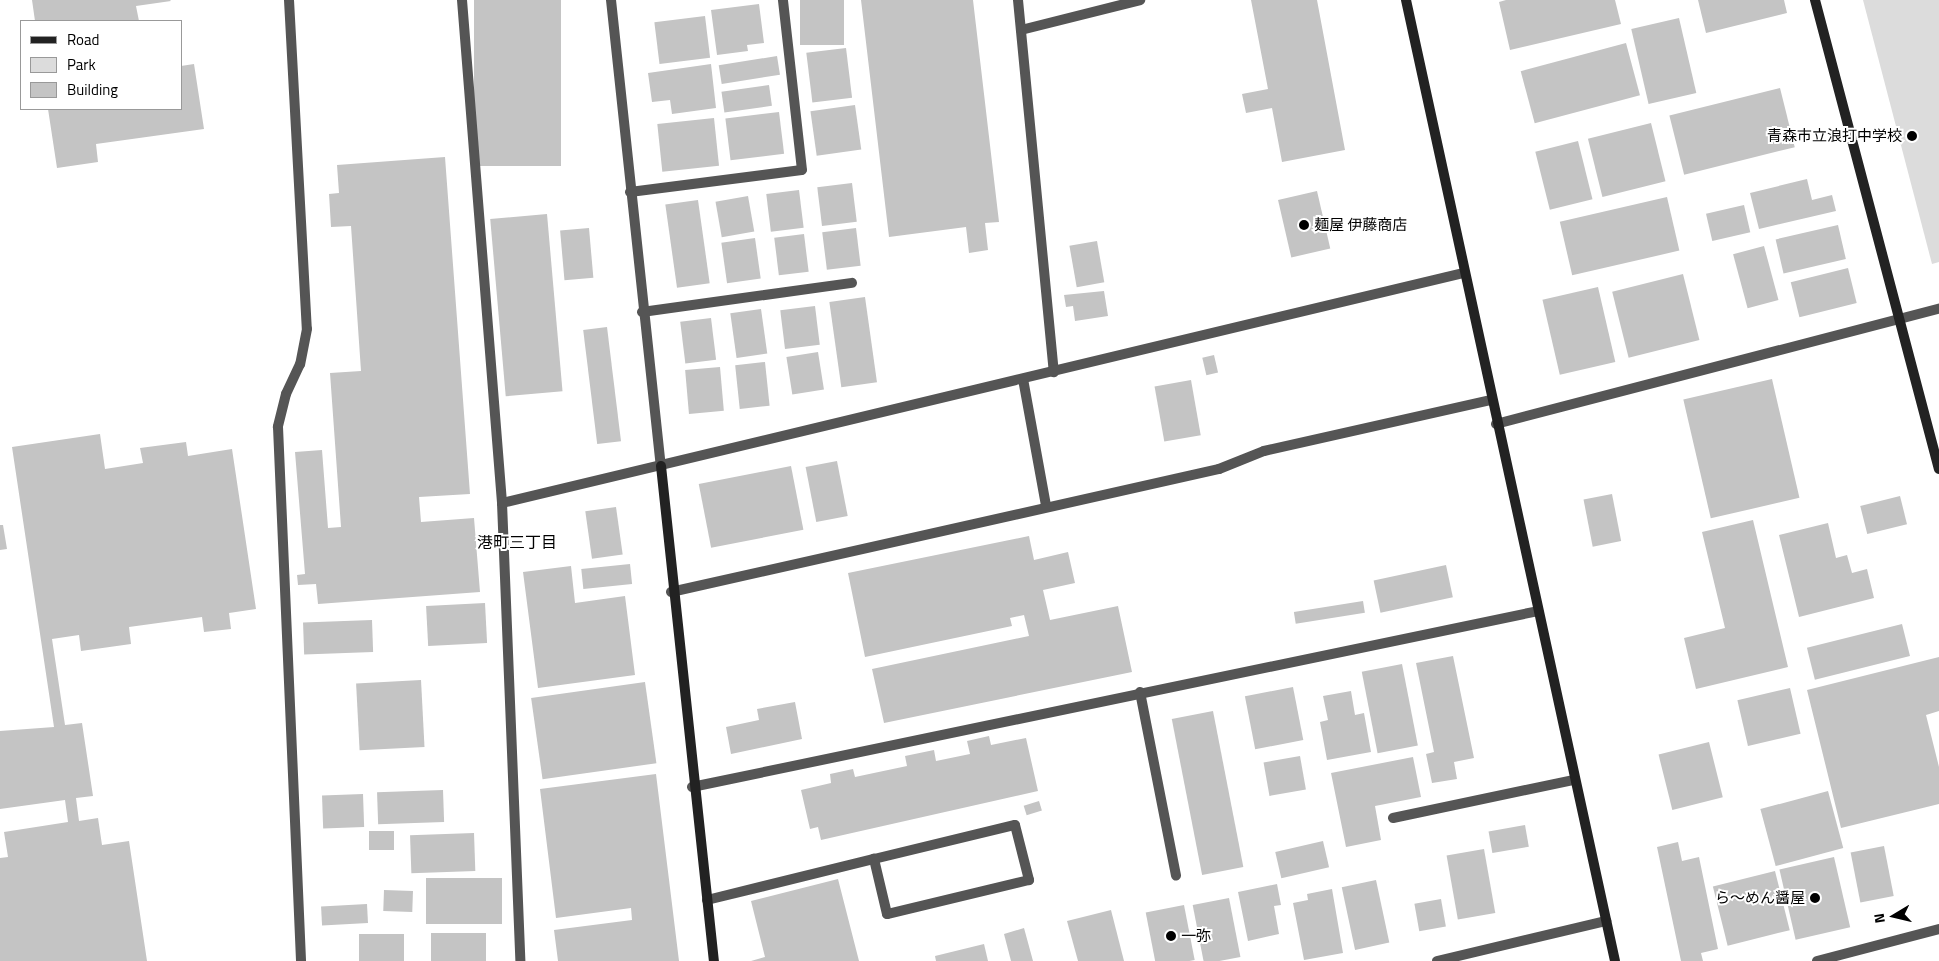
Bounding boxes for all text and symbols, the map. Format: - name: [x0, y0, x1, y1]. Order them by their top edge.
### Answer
- legend: [20, 20, 182, 110]
- text: Road: [67, 28, 99, 51]
- text: Park: [67, 53, 96, 76]
- text: Building: [67, 78, 118, 101]
- place label: 青森市立浪打中学校: [1767, 127, 1902, 145]
- marker: 青森市立浪打中学校: [1906, 130, 1918, 142]
- place label: 麺屋 伊藤商店: [1314, 216, 1407, 234]
- marker: 麺屋 伊藤商店: [1298, 219, 1310, 231]
- district label: 港町三丁目: [477, 532, 557, 552]
- place label: ら～めん醤屋: [1715, 889, 1805, 907]
- north arrow: [1869, 891, 1919, 941]
- marker: ら～めん醤屋: [1809, 892, 1821, 904]
- text: N: [1868, 912, 1890, 925]
- place label: 一弥: [1181, 927, 1211, 945]
- marker: 一弥: [1165, 930, 1177, 942]

